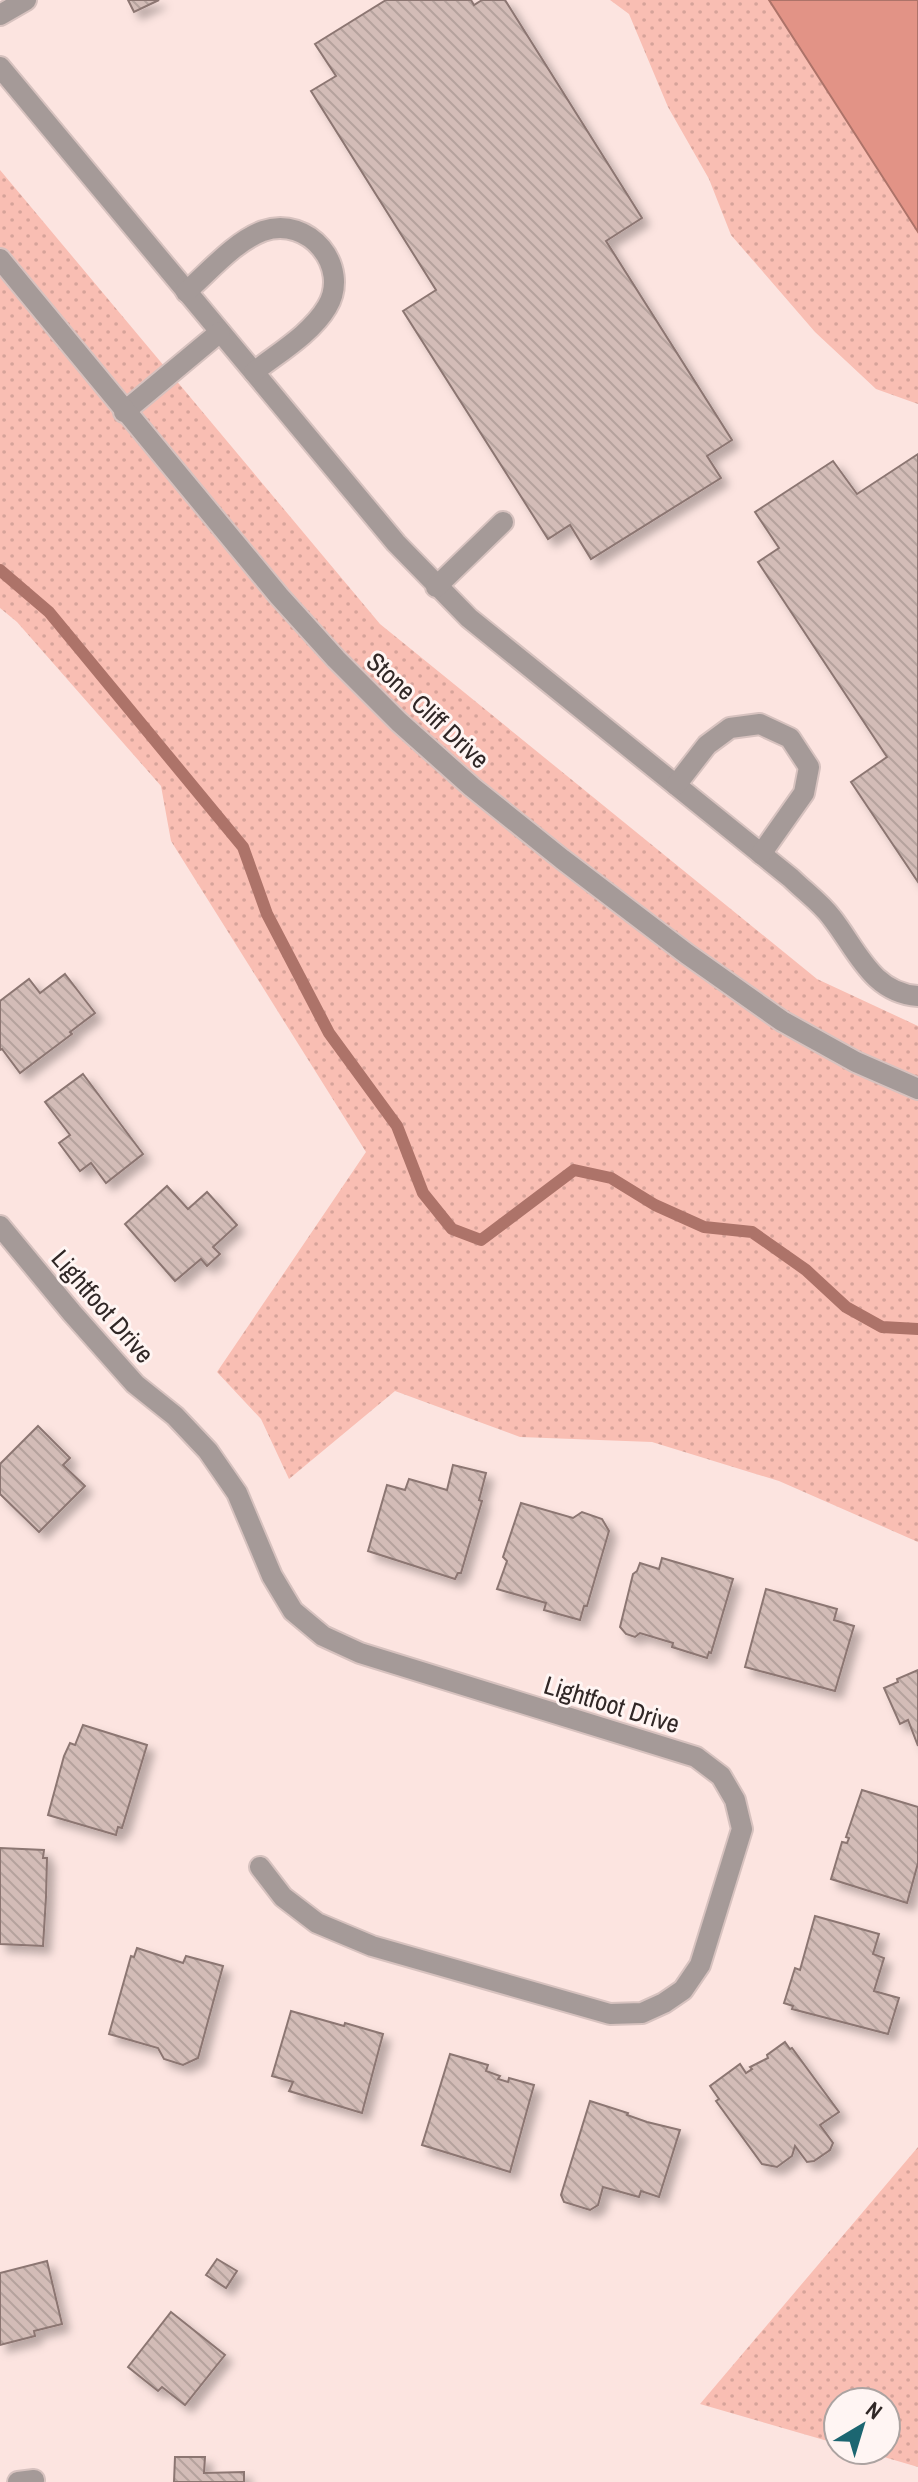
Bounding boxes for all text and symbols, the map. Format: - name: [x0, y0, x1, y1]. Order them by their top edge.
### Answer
- street label: Stone Cliff Drive: [359, 644, 497, 776]
- street label: Lightfoot Drive: [44, 1242, 162, 1370]
- street label: Lightfoot Drive: [540, 1667, 684, 1741]
- north arrow: [822, 2386, 902, 2466]
- text: N: [860, 2394, 889, 2426]

